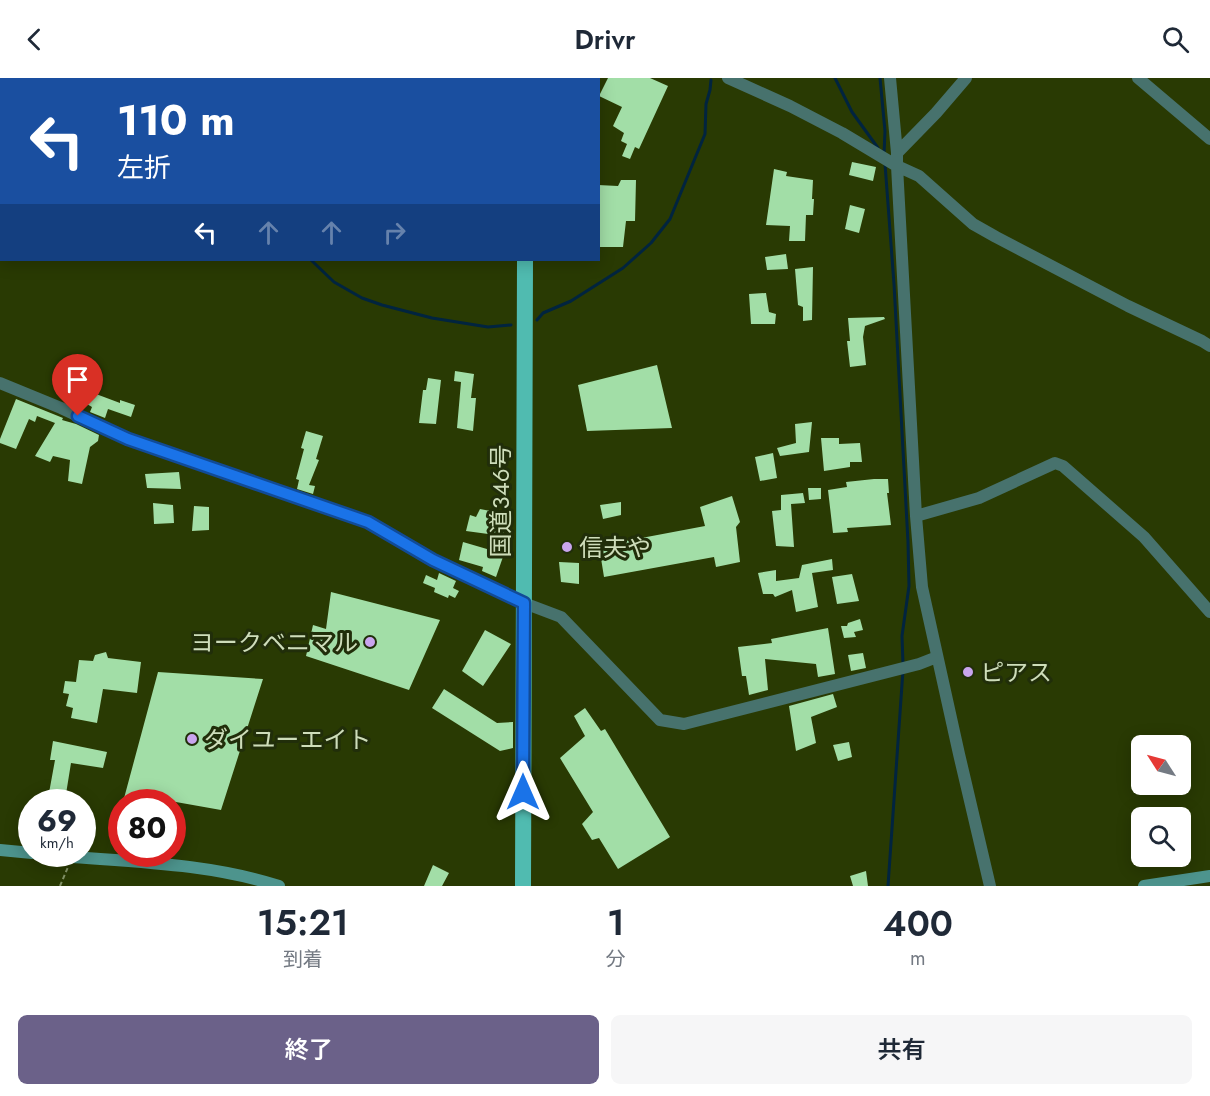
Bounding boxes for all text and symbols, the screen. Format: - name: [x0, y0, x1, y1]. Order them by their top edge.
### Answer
- text: Drivr: [574, 20, 636, 59]
- icon: back: [18, 23, 51, 56]
- icon: search: [1159, 23, 1192, 56]
- text: 110 m: [117, 90, 235, 151]
- icon: left: [18, 102, 96, 180]
- text: 左折: [117, 148, 171, 187]
- icon: left: [189, 216, 222, 249]
- icon: ahead: [252, 216, 285, 249]
- icon: ahead: [315, 216, 348, 249]
- icon: right: [378, 216, 411, 249]
- pin: [52, 354, 103, 416]
- icon: arrive: [61, 363, 94, 396]
- street label: 国道346号: [483, 445, 518, 557]
- place label: 信夫や: [579, 530, 651, 565]
- marker: 信夫や: [560, 540, 574, 554]
- place label: ヨークベニマル: [190, 625, 358, 660]
- marker: ヨークベニマル: [363, 635, 377, 649]
- place label: ピアス: [980, 655, 1052, 690]
- marker: ピアス: [961, 665, 975, 679]
- place label: ダイユーエイト: [204, 722, 372, 757]
- marker: ダイユーエイト: [185, 732, 199, 746]
- north arrow: [1131, 735, 1191, 795]
- map controls: [1131, 735, 1191, 867]
- position arrow: [491, 760, 555, 824]
- speed limit sign: 80: [108, 789, 186, 867]
- text: 69: [37, 799, 77, 842]
- button: search: [1131, 807, 1191, 867]
- text: km/h: [40, 832, 74, 854]
- text: 15:21: [257, 896, 349, 948]
- text: 1: [607, 896, 625, 948]
- text: 400: [883, 897, 953, 949]
- text: m: [910, 944, 926, 973]
- text: 到着: [283, 945, 323, 974]
- text: 分: [606, 945, 626, 974]
- button: 終了: [18, 1015, 599, 1084]
- button: 共有: [611, 1015, 1192, 1084]

